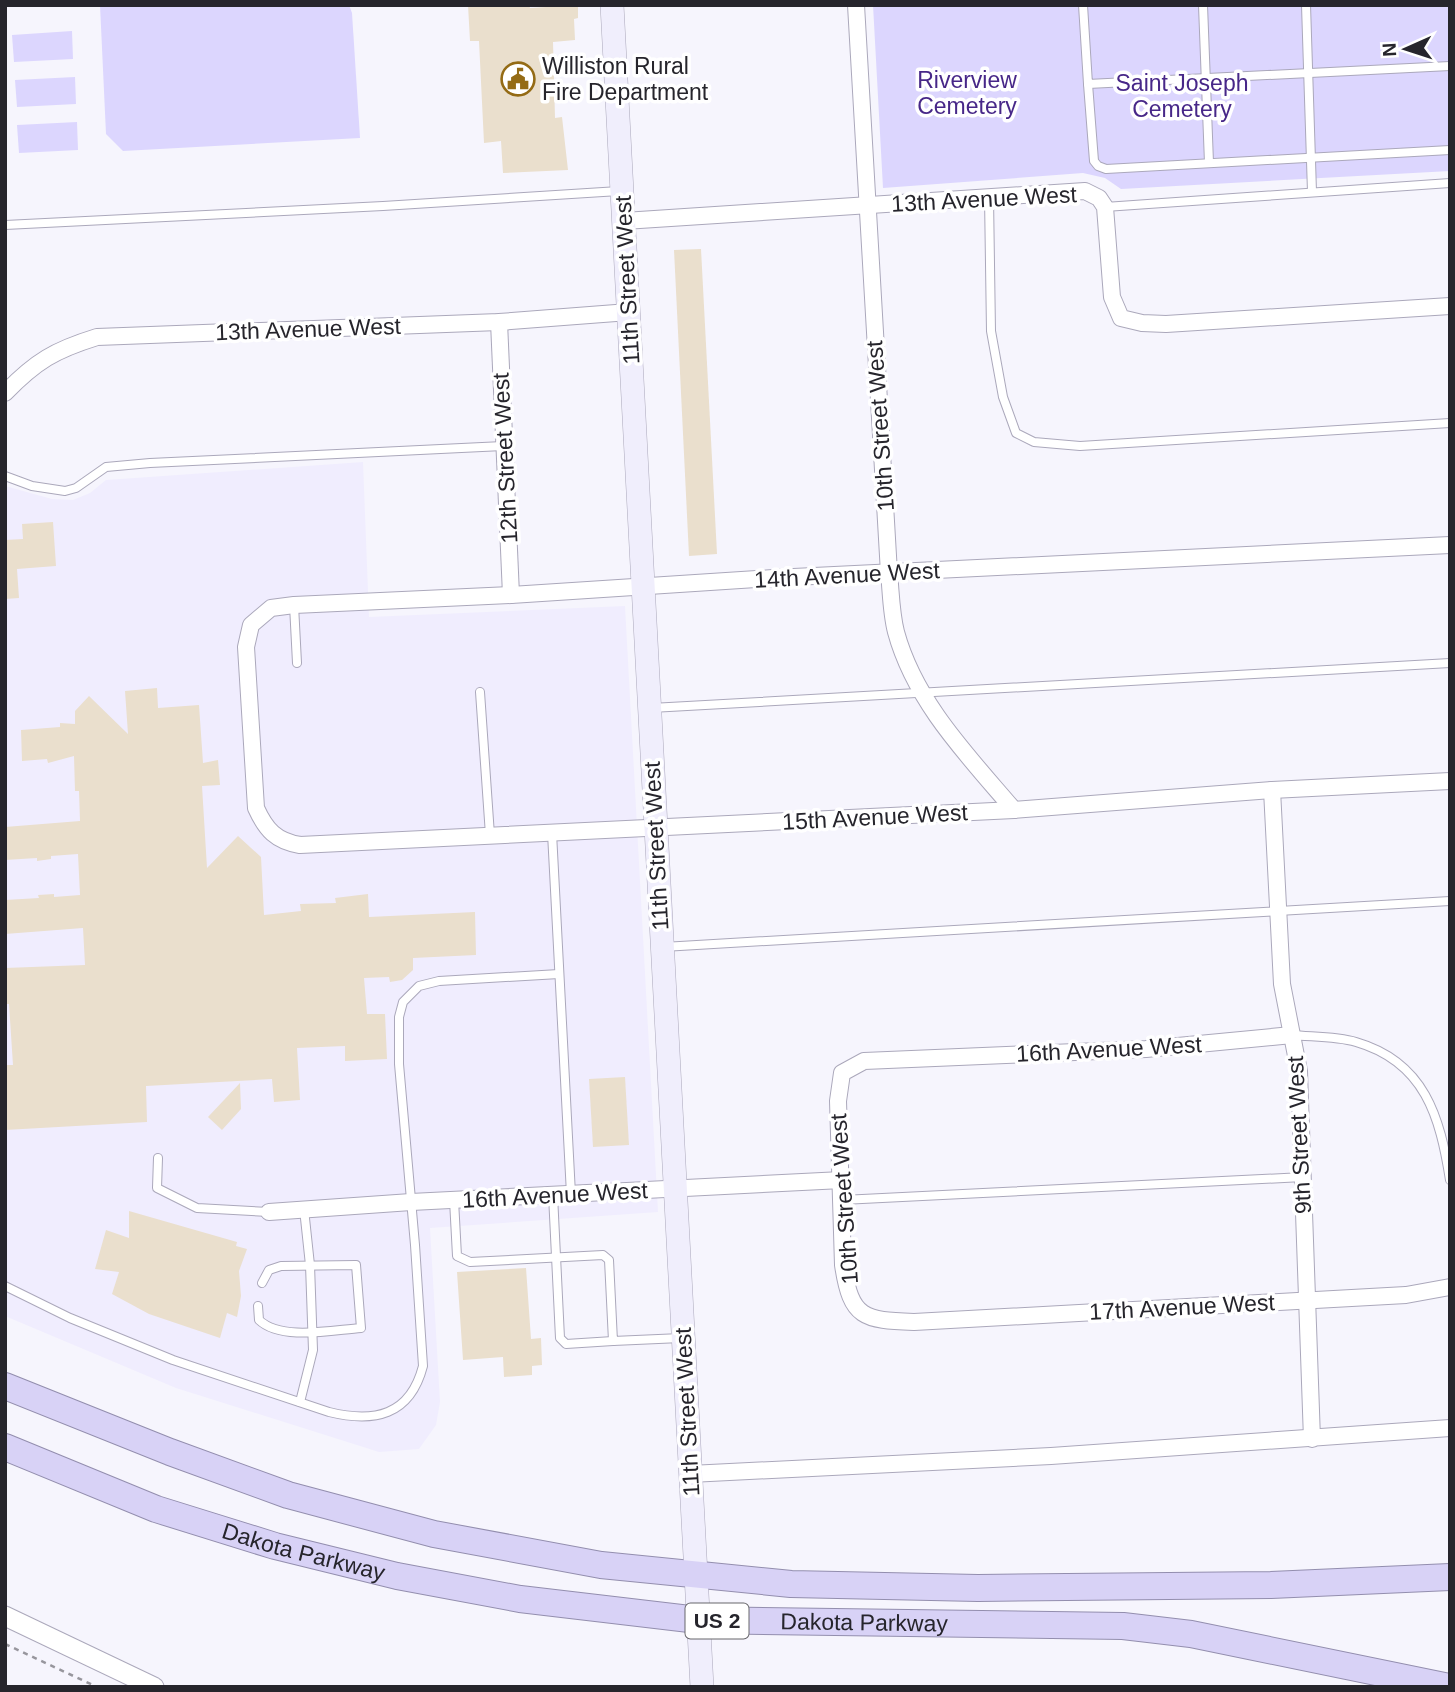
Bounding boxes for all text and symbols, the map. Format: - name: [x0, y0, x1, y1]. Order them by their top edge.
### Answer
- north arrow: [1371, 14, 1441, 84]
- text: N: [1379, 42, 1400, 57]
- place label: Williston Rural Fire Department: [542, 53, 709, 105]
- public building icon: Williston Rural Fire Department: [499, 60, 537, 98]
- park label: Riverview Cemetery: [917, 67, 1017, 119]
- park label: Saint Joseph Cemetery: [1116, 70, 1248, 122]
- street label: 13th Avenue West: [891, 181, 1078, 217]
- street label: 11th Street West: [610, 194, 644, 365]
- street label: 13th Avenue West: [215, 313, 402, 345]
- street label: 10th Street West: [861, 339, 899, 512]
- street label: 12th Street West: [488, 371, 522, 544]
- street label: 14th Avenue West: [754, 557, 941, 593]
- street label: 11th Street West: [639, 760, 673, 931]
- street label: 15th Avenue West: [782, 799, 969, 835]
- street label: 16th Avenue West: [1016, 1031, 1203, 1067]
- street label: 9th Street West: [1282, 1055, 1316, 1215]
- street label: 10th Street West: [825, 1112, 863, 1285]
- street label: 16th Avenue West: [462, 1177, 649, 1213]
- street label: 17th Avenue West: [1089, 1289, 1276, 1325]
- street label: 11th Street West: [670, 1326, 704, 1497]
- street label: Dakota Parkway: [219, 1517, 388, 1586]
- road number: US 2: [686, 1604, 748, 1638]
- street label: Dakota Parkway: [780, 1608, 949, 1637]

